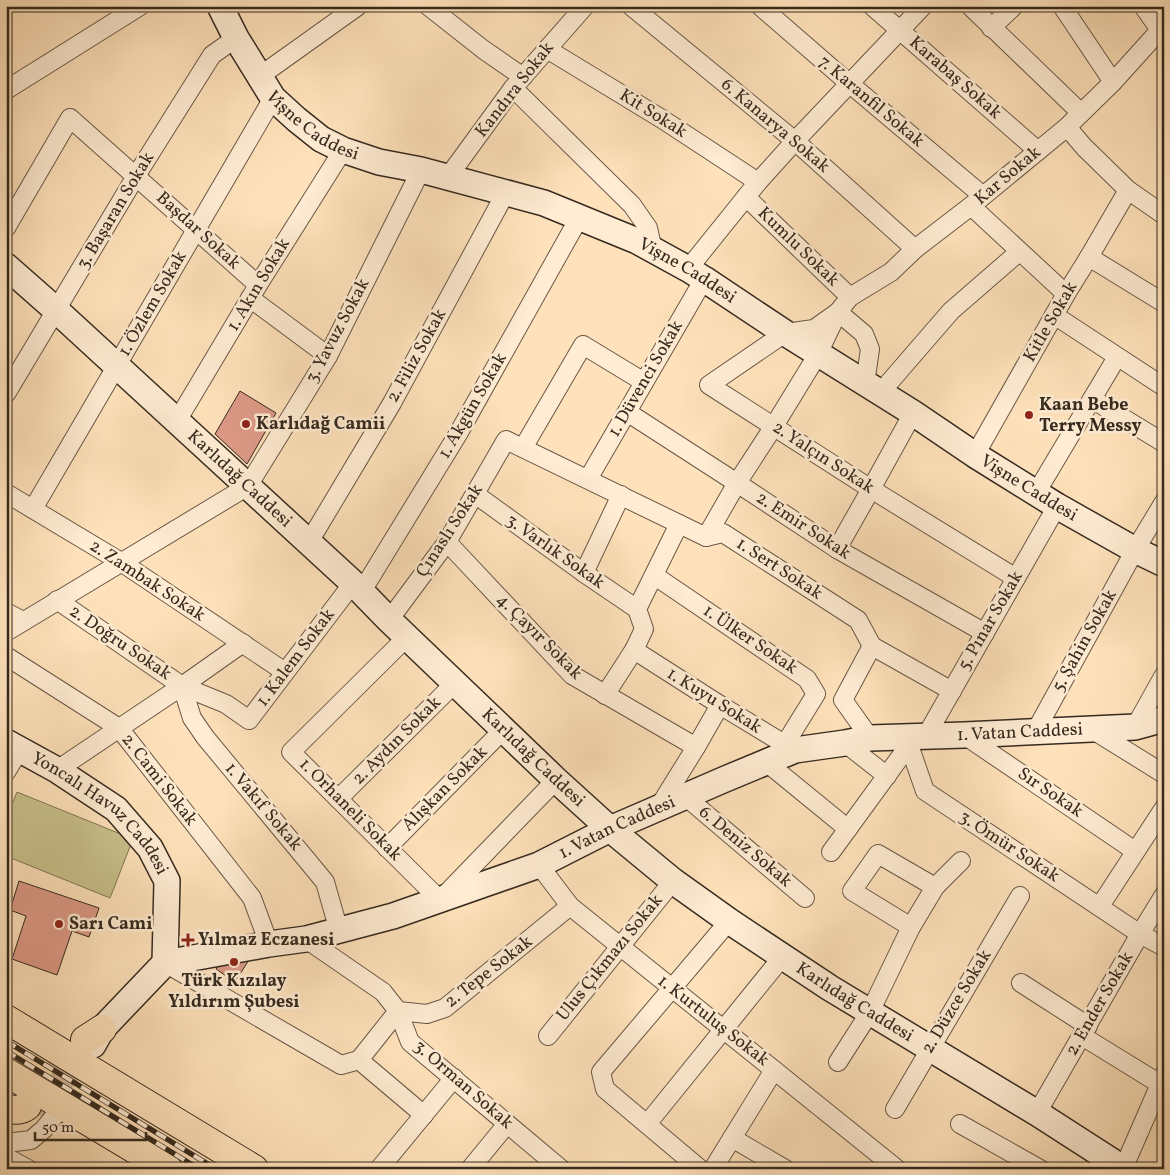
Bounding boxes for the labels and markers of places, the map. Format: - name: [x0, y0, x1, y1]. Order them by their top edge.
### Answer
- place label: Kaan Bebe Terry Messy: [1039, 393, 1142, 439]
- marker: Kaan Bebe Terry Messy: [1023, 409, 1035, 421]
- place label: Karlıdağ Camii: [256, 412, 385, 437]
- marker: Karlıdağ Camii: [240, 418, 252, 430]
- place label: Sarı Cami: [69, 912, 153, 937]
- marker: Sarı Cami: [53, 918, 65, 930]
- place label: Yılmaz Eczanesi: [198, 928, 335, 953]
- marker: Yılmaz Eczanesi: [182, 934, 194, 946]
- marker: Türk Kızılay Yıldırım Şubesi: [228, 956, 240, 968]
- place label: Türk Kızılay Yıldırım Şubesi: [168, 969, 300, 1015]

